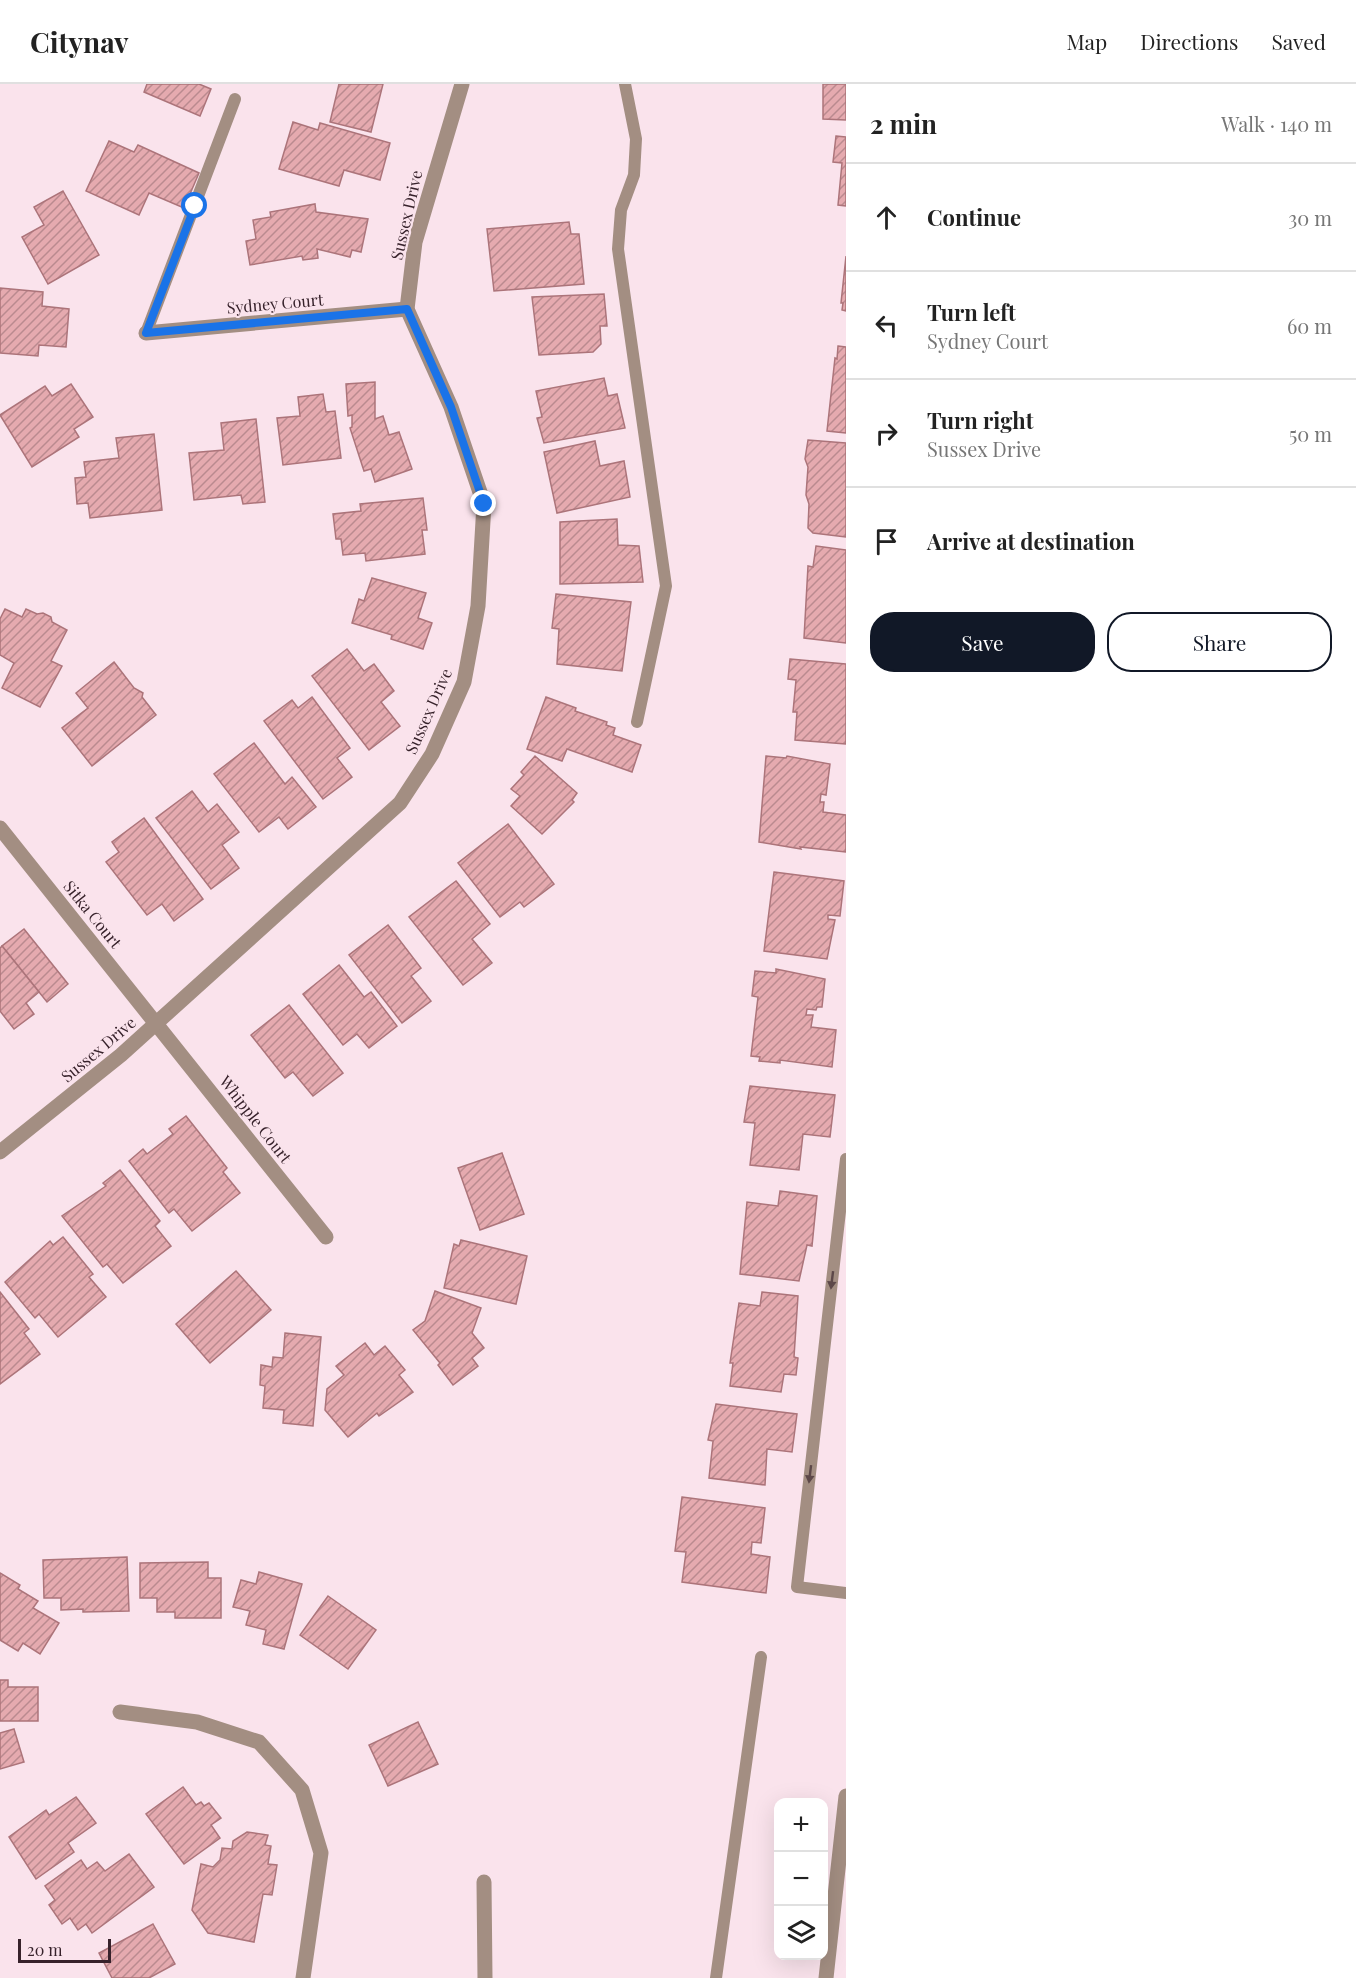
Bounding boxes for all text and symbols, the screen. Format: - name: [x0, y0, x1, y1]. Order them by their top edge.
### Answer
- text: Citynav: [30, 23, 129, 60]
- text: Map: [1066, 27, 1107, 55]
- text: Directions: [1140, 27, 1238, 55]
- text: Saved: [1271, 27, 1326, 55]
- text: 2 min: [870, 106, 937, 141]
- text: Walk · 140 m: [1221, 110, 1332, 137]
- street label: Sussex Drive: [385, 168, 427, 262]
- route start: [181, 192, 207, 218]
- icon: ahead: [870, 201, 903, 234]
- text: Continue: [927, 202, 1021, 232]
- text: 30 m: [1288, 204, 1332, 231]
- street label: Sydney Court: [226, 288, 324, 318]
- text: Turn left: [927, 297, 1016, 327]
- icon: left: [870, 309, 903, 342]
- text: 60 m: [1287, 312, 1332, 339]
- text: Sydney Court: [927, 327, 1048, 354]
- text: Turn right: [927, 405, 1033, 435]
- icon: right: [870, 417, 903, 450]
- text: 50 m: [1289, 420, 1332, 447]
- text: Sussex Drive: [927, 435, 1041, 462]
- route end: [470, 490, 496, 516]
- icon: arrive: [870, 525, 903, 558]
- text: Arrive at destination: [927, 526, 1135, 556]
- button: Save: [870, 612, 1095, 672]
- button: Share: [1107, 612, 1332, 672]
- street label: Sussex Drive: [400, 665, 456, 757]
- street label: Sitka Court: [59, 876, 127, 952]
- street label: Sussex Drive: [56, 1012, 140, 1086]
- street label: Whipple Court: [215, 1070, 297, 1167]
- one-way arrow: [827, 1270, 837, 1289]
- one-way arrow: [805, 1464, 815, 1483]
- map controls: [774, 1798, 828, 1960]
- button: +: [774, 1798, 828, 1852]
- button: −: [774, 1852, 828, 1906]
- button: layers: [774, 1906, 828, 1960]
- scale bar: [18, 1936, 111, 1964]
- text: 20 m: [27, 1939, 62, 1960]

